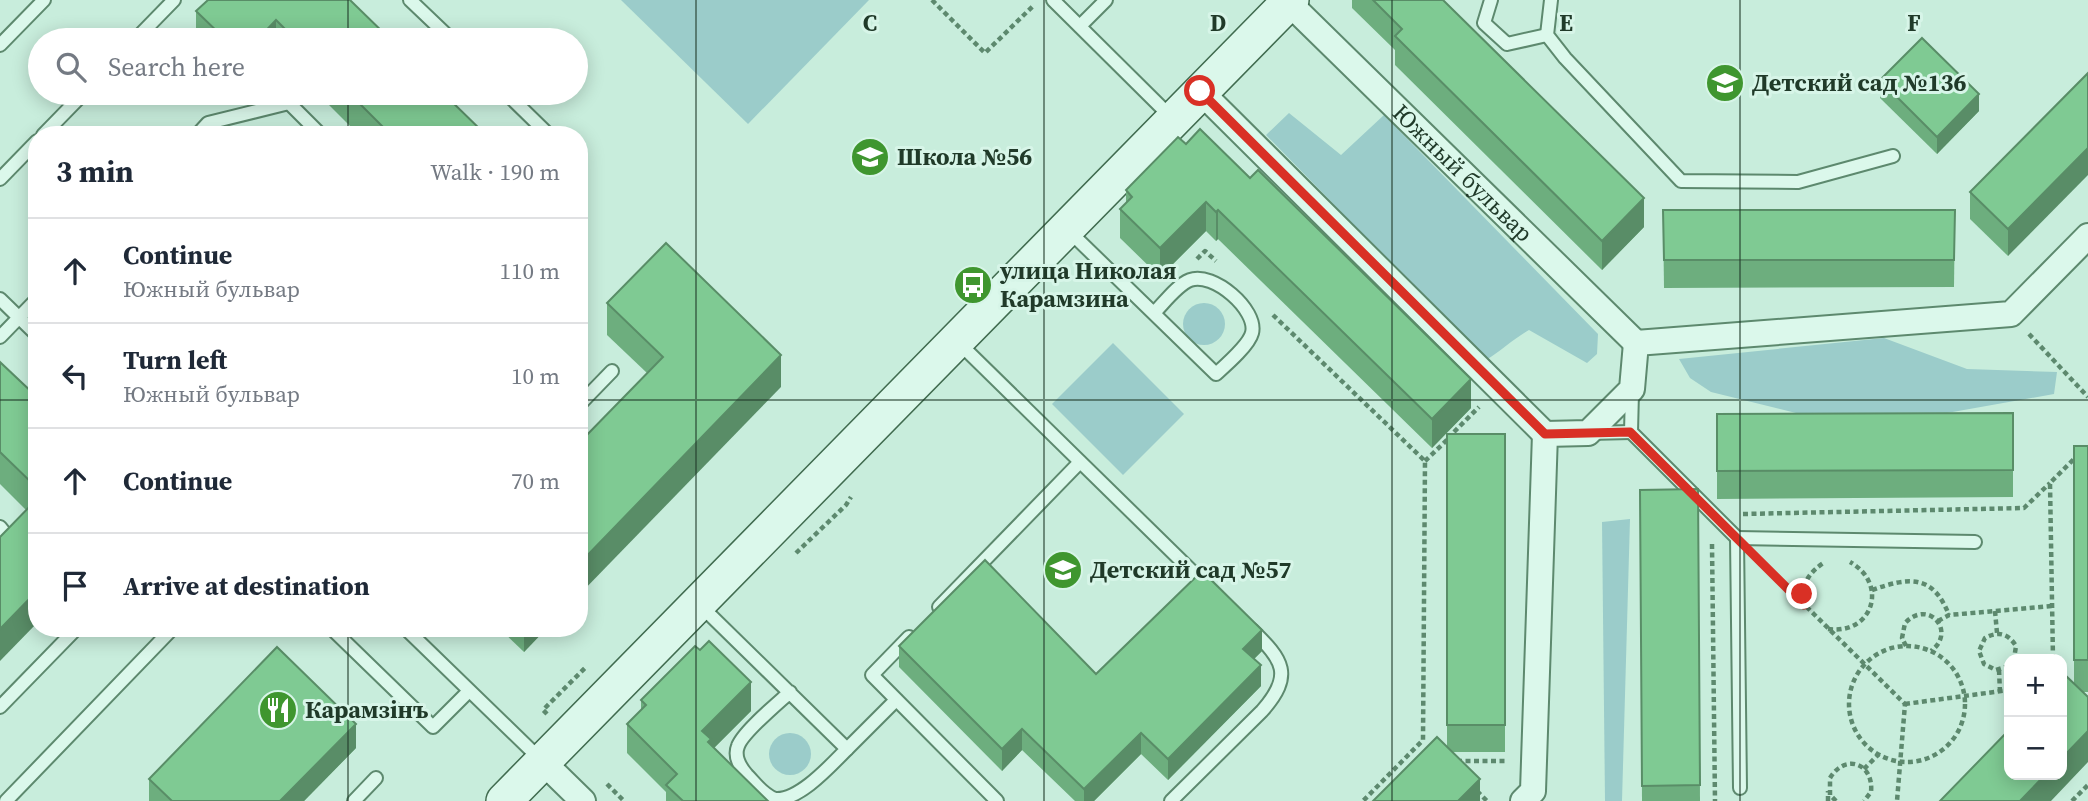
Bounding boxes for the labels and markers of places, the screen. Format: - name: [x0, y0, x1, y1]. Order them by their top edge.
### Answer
- school or university icon: Детский сад №136: [1704, 62, 1746, 104]
- place label: Детский сад №136: [1752, 66, 1967, 99]
- school or university icon: Школа №56: [849, 136, 891, 178]
- place label: Школа №56: [897, 140, 1032, 173]
- place label: улица Николая Карамзина: [999, 254, 1177, 315]
- bus stop icon: улица Николая Карамзина: [952, 264, 994, 306]
- school or university icon: Детский сад №57: [1042, 549, 1084, 591]
- place label: Детский сад №57: [1090, 553, 1292, 586]
- restaurant icon: Карамзiнъ: [257, 689, 299, 731]
- place label: Карамзiнъ: [305, 693, 429, 726]

